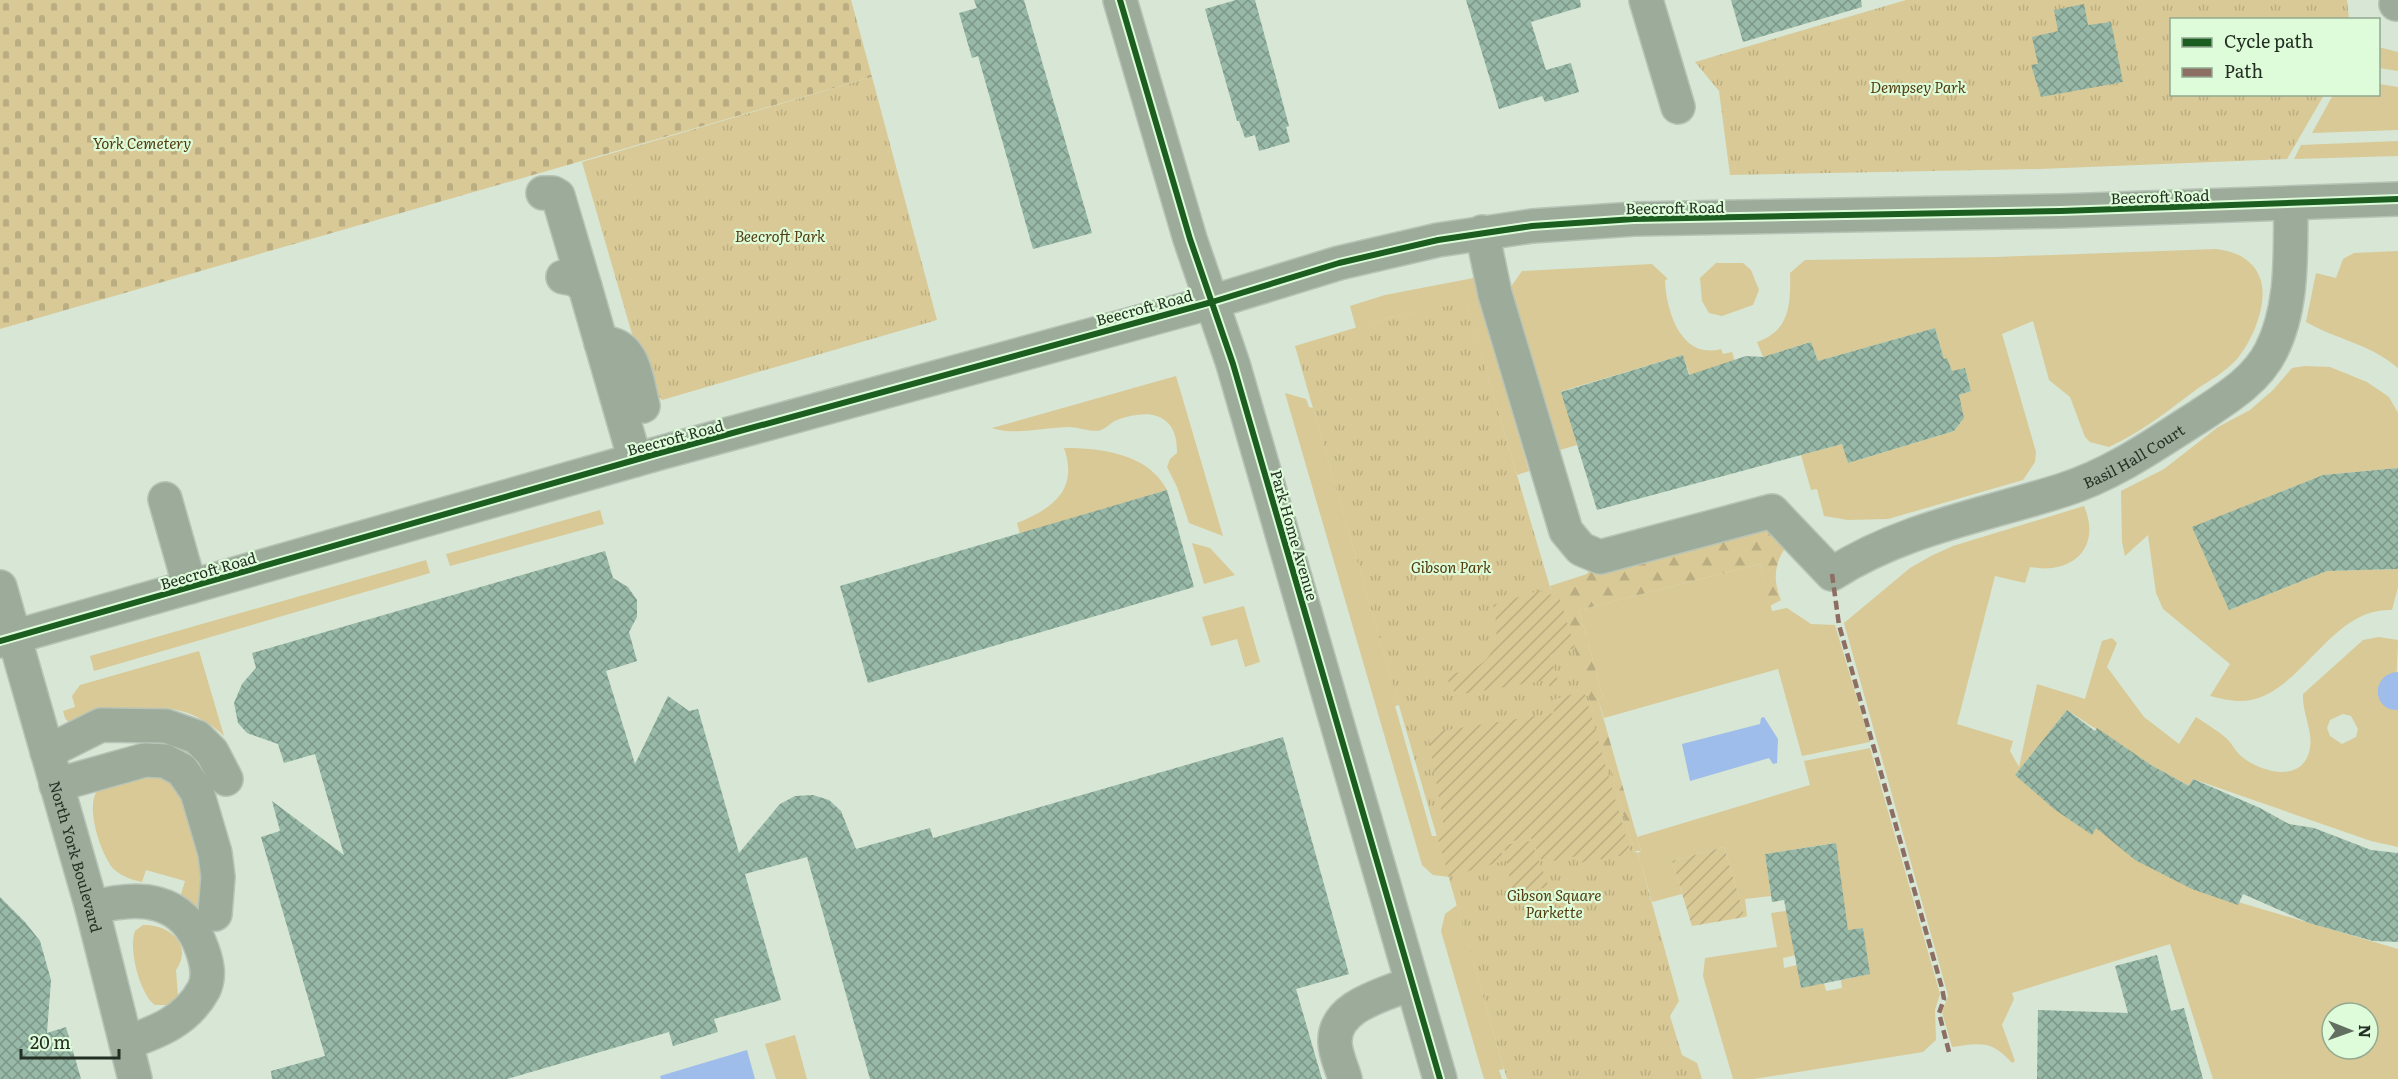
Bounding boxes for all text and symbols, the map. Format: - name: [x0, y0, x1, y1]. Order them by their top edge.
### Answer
- legend: [2170, 18, 2380, 96]
- text: Cycle path: [2224, 27, 2313, 54]
- text: Path: [2224, 57, 2263, 84]
- park label: Dempsey Park: [1870, 75, 1967, 98]
- park label: York Cemetery: [93, 131, 191, 154]
- street label: Beecroft Road: [2110, 183, 2210, 209]
- street label: Beecroft Road: [1625, 195, 1725, 219]
- park label: Beecroft Park: [735, 224, 826, 247]
- street label: Beecroft Road: [1093, 283, 1195, 331]
- street label: Beecroft Road: [624, 413, 726, 461]
- street label: Basil Hall Court: [2079, 417, 2188, 493]
- street label: Park Home Avenue: [1265, 467, 1325, 603]
- street label: Beecroft Road: [157, 545, 259, 595]
- park label: Gibson Park: [1411, 555, 1492, 578]
- street label: North York Boulevard: [44, 778, 109, 935]
- park label: Gibson Square Parkette: [1507, 883, 1601, 923]
- north arrow: [2320, 1001, 2380, 1061]
- scale bar: [21, 1022, 118, 1060]
- text: N: [2354, 1024, 2378, 1038]
- text: 20 m: [30, 1028, 71, 1055]

